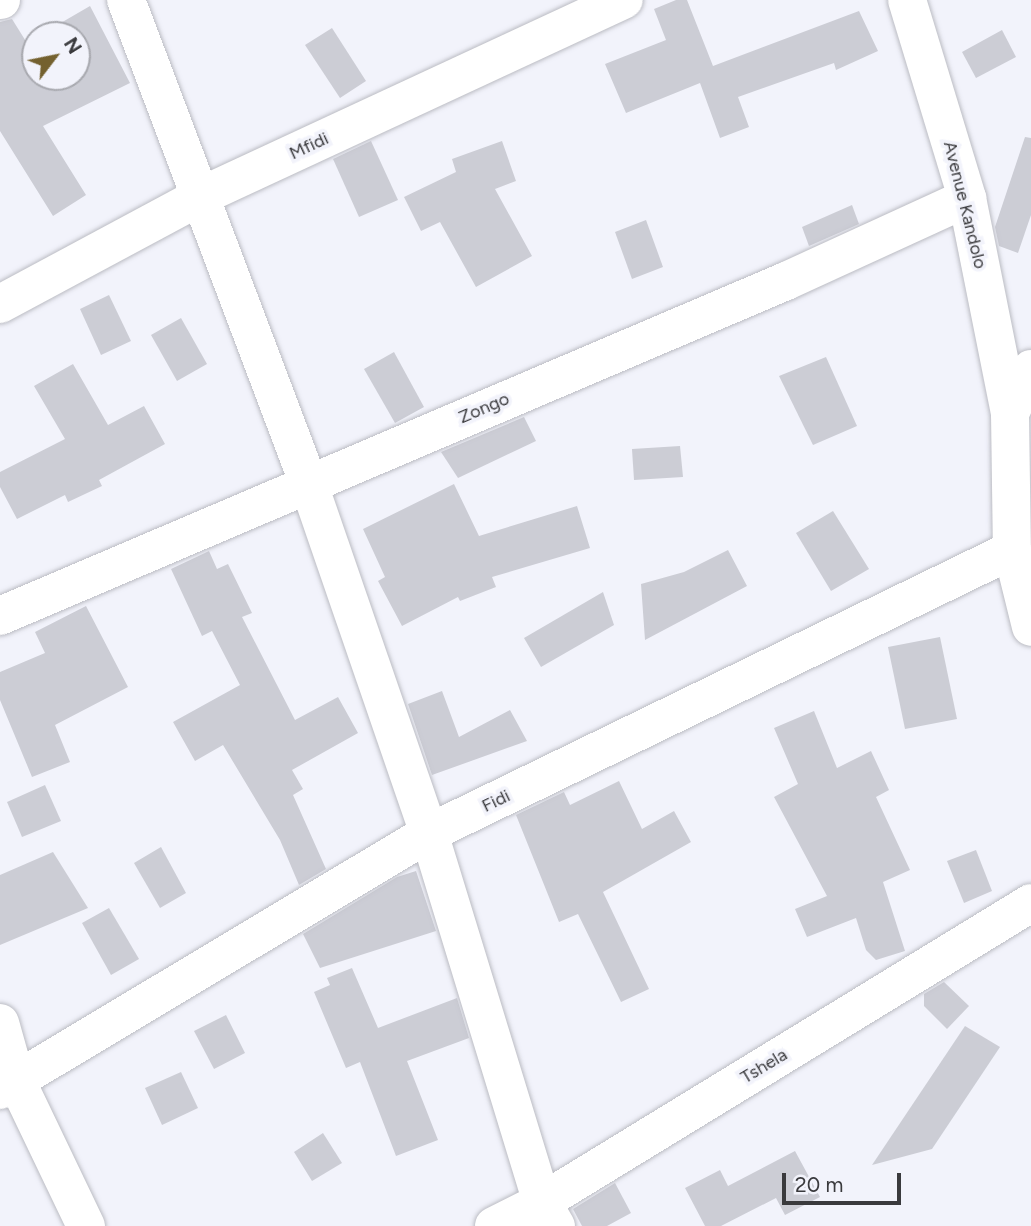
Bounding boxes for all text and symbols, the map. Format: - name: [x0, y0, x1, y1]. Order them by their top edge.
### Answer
- north arrow: [21, 21, 91, 91]
- text: N: [59, 33, 86, 58]
- street label: Mfidi: [286, 128, 332, 164]
- street label: Avenue Kandolo: [939, 139, 991, 271]
- street label: Zongo: [455, 388, 513, 428]
- street label: Fidi: [478, 785, 514, 817]
- street label: Tshela: [737, 1044, 791, 1088]
- scale bar: [786, 1160, 905, 1204]
- text: 20 m: [795, 1172, 843, 1197]

